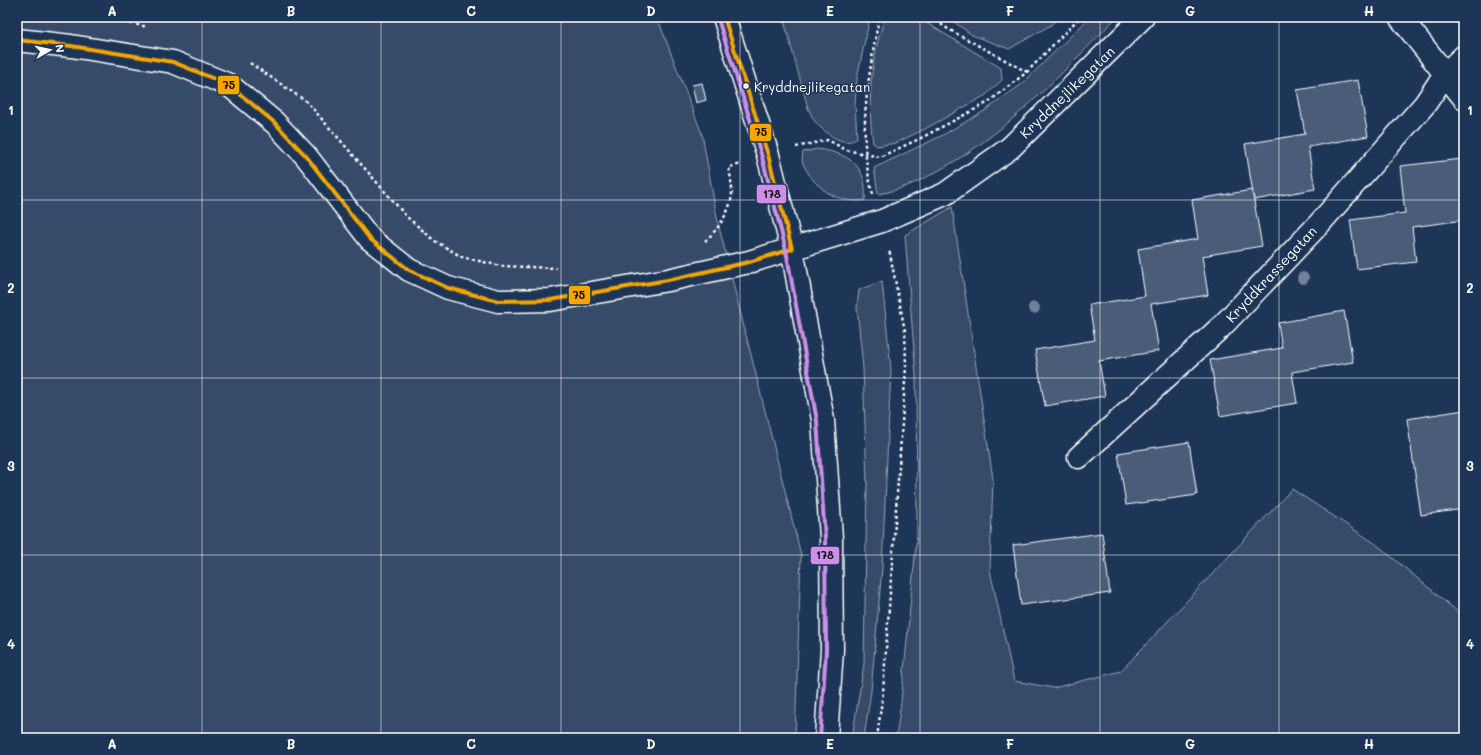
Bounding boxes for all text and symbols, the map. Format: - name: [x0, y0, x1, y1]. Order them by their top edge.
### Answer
- text: A: [107, 2, 117, 19]
- text: B: [287, 2, 296, 19]
- text: C: [466, 2, 476, 19]
- text: D: [646, 2, 656, 19]
- text: E: [826, 2, 834, 19]
- text: F: [1006, 2, 1014, 19]
- text: G: [1185, 2, 1195, 19]
- text: H: [1364, 2, 1374, 19]
- north arrow: [30, 30, 70, 70]
- street label: Kryddnejlikegatan: [1015, 42, 1119, 142]
- text: N: [52, 43, 68, 54]
- line badge: 75: [217, 75, 240, 95]
- text: 75: [223, 77, 236, 92]
- place label: Kryddnejlikegatan: [754, 78, 870, 95]
- marker: Kryddnejlikegatan: [741, 81, 751, 91]
- text: 1: [8, 101, 14, 118]
- text: 1: [1467, 101, 1473, 118]
- line badge: 75: [749, 123, 772, 142]
- text: 75: [755, 124, 768, 139]
- line badge: 178: [756, 184, 787, 204]
- text: 178: [763, 186, 781, 201]
- street label: Kryddkrassegatan: [1221, 222, 1321, 326]
- text: 2: [7, 279, 15, 296]
- text: 2: [1466, 279, 1474, 296]
- line badge: 75: [568, 285, 591, 305]
- text: 75: [573, 287, 586, 302]
- text: 3: [7, 457, 15, 474]
- text: 3: [1466, 457, 1474, 474]
- line badge: 178: [810, 546, 840, 565]
- text: 178: [816, 547, 834, 562]
- text: 4: [7, 635, 15, 652]
- text: 4: [1466, 635, 1474, 652]
- text: A: [107, 735, 117, 752]
- text: B: [287, 735, 296, 752]
- text: C: [466, 735, 476, 752]
- text: D: [646, 735, 656, 752]
- text: E: [826, 735, 834, 752]
- text: F: [1006, 735, 1014, 752]
- text: G: [1185, 735, 1195, 752]
- text: H: [1364, 735, 1374, 752]

